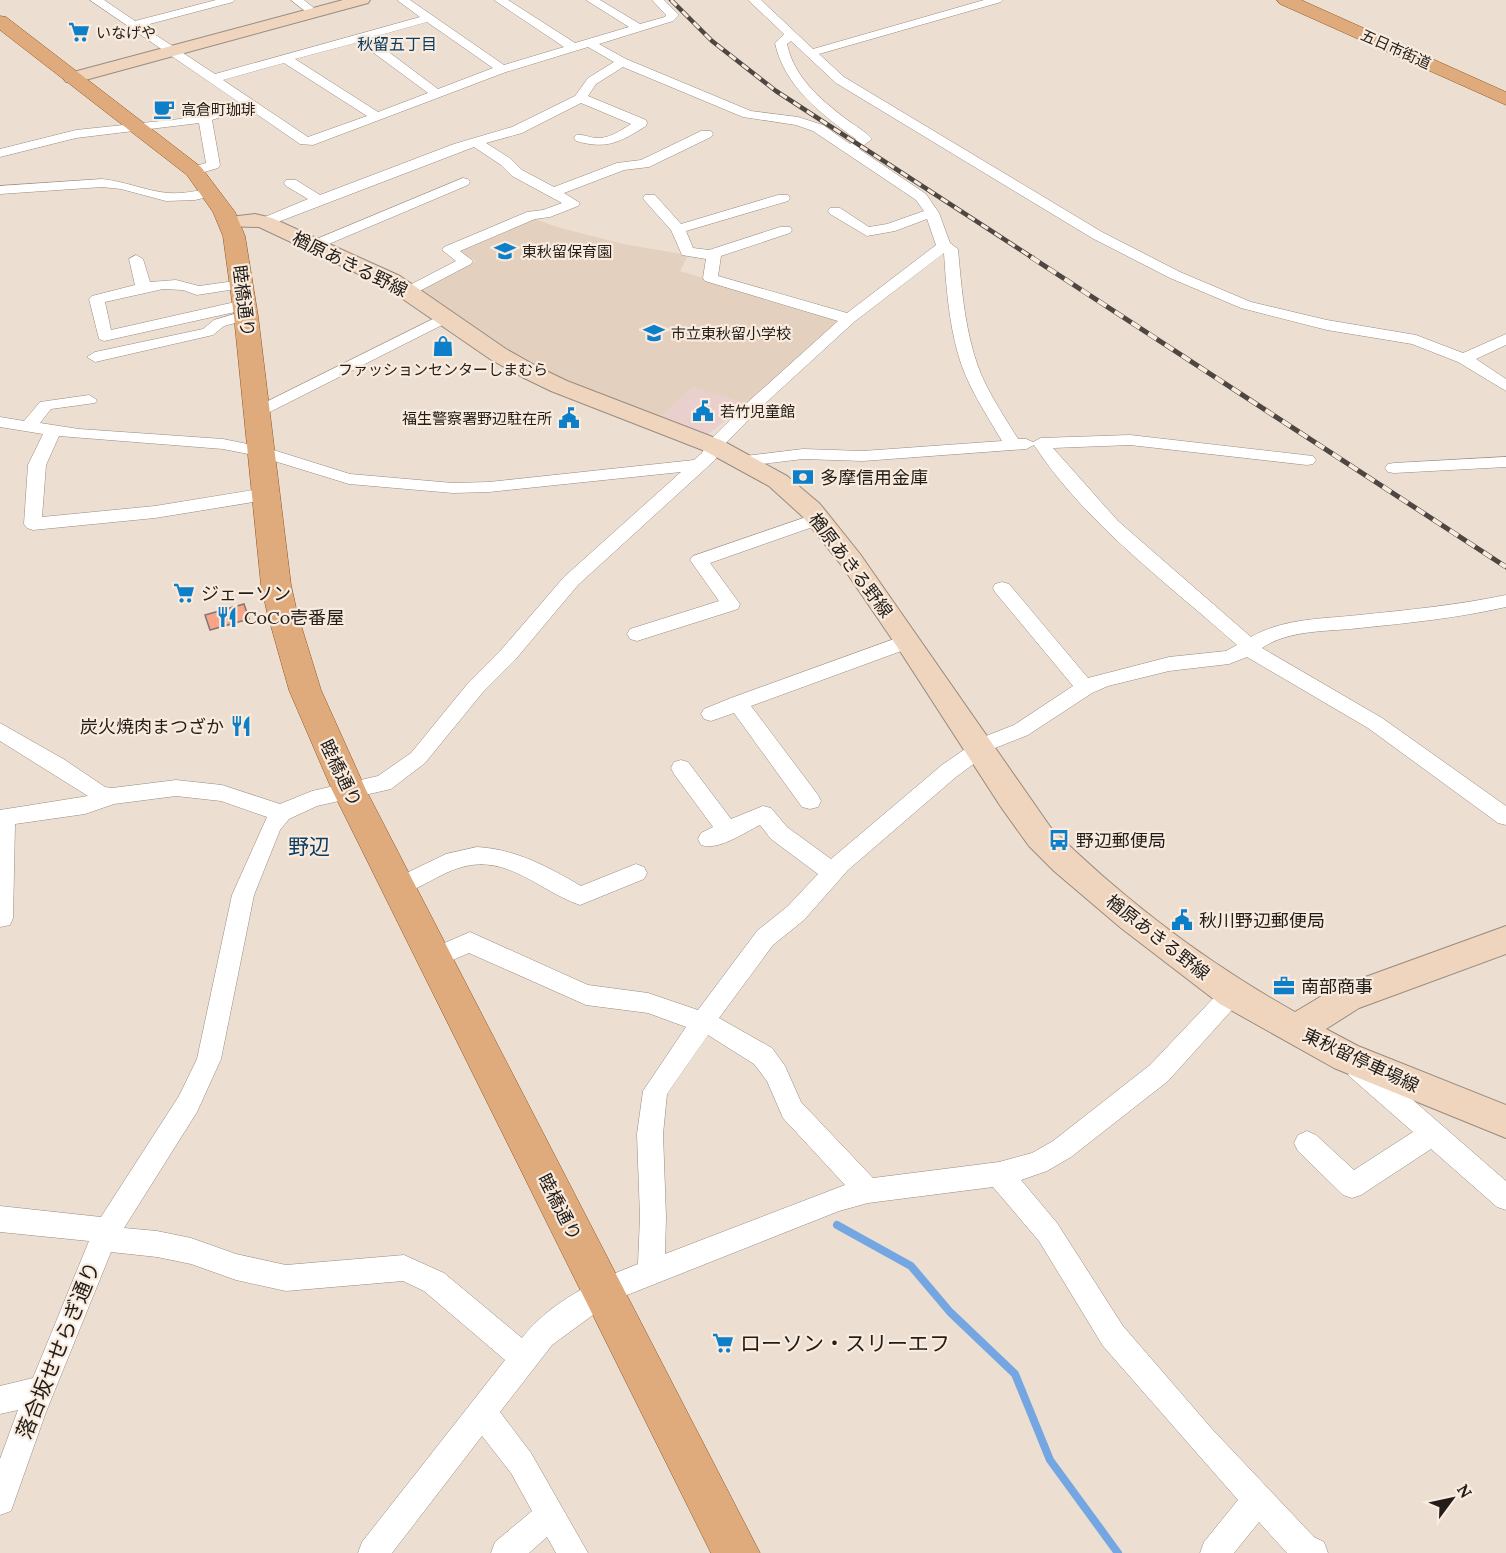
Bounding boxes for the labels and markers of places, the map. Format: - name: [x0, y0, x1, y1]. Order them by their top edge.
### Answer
- supermarket icon: いなげや: [67, 20, 91, 44]
- place label: いなげや: [96, 23, 156, 42]
- cafe icon: 高倉町珈琲: [152, 97, 176, 121]
- place label: 高倉町珈琲: [181, 100, 256, 119]
- school or university icon: 東秋留保育園: [493, 239, 517, 263]
- place label: 東秋留保育園: [522, 242, 612, 261]
- school or university icon: 市立東秋留小学校: [642, 321, 666, 345]
- place label: 市立東秋留小学校: [671, 324, 791, 343]
- shop icon: ファッションセンターしまむら: [431, 334, 455, 358]
- place label: ファッションセンターしまむら: [338, 360, 548, 379]
- public building icon: 若竹児童館: [691, 399, 715, 423]
- place label: 若竹児童館: [720, 402, 795, 421]
- public building icon: 福生警察署野辺駐在所: [557, 406, 581, 430]
- place label: 福生警察署野辺駐在所: [402, 409, 552, 428]
- bank icon: 多摩信用金庫: [791, 465, 815, 489]
- place label: 多摩信用金庫: [820, 466, 928, 489]
- supermarket icon: ジェーソン: [172, 581, 196, 605]
- place label: ジェーソン: [201, 582, 291, 605]
- restaurant icon: CoCo壱番屋: [215, 605, 239, 629]
- place label: CoCo壱番屋: [244, 606, 344, 629]
- restaurant icon: 炭火焼肉まつざか: [229, 714, 253, 738]
- place label: 炭火焼肉まつざか: [80, 715, 224, 738]
- bus stop icon: 野辺郵便局: [1047, 828, 1071, 852]
- place label: 野辺郵便局: [1076, 829, 1166, 852]
- public building icon: 秋川野辺郵便局: [1170, 908, 1194, 932]
- place label: 秋川野辺郵便局: [1199, 909, 1325, 932]
- office icon: 南部商事: [1272, 974, 1296, 998]
- place label: 南部商事: [1301, 975, 1373, 998]
- place label: ローソン・スリーエフ: [740, 1330, 950, 1357]
- supermarket icon: ローソン・スリーエフ: [711, 1331, 735, 1355]

